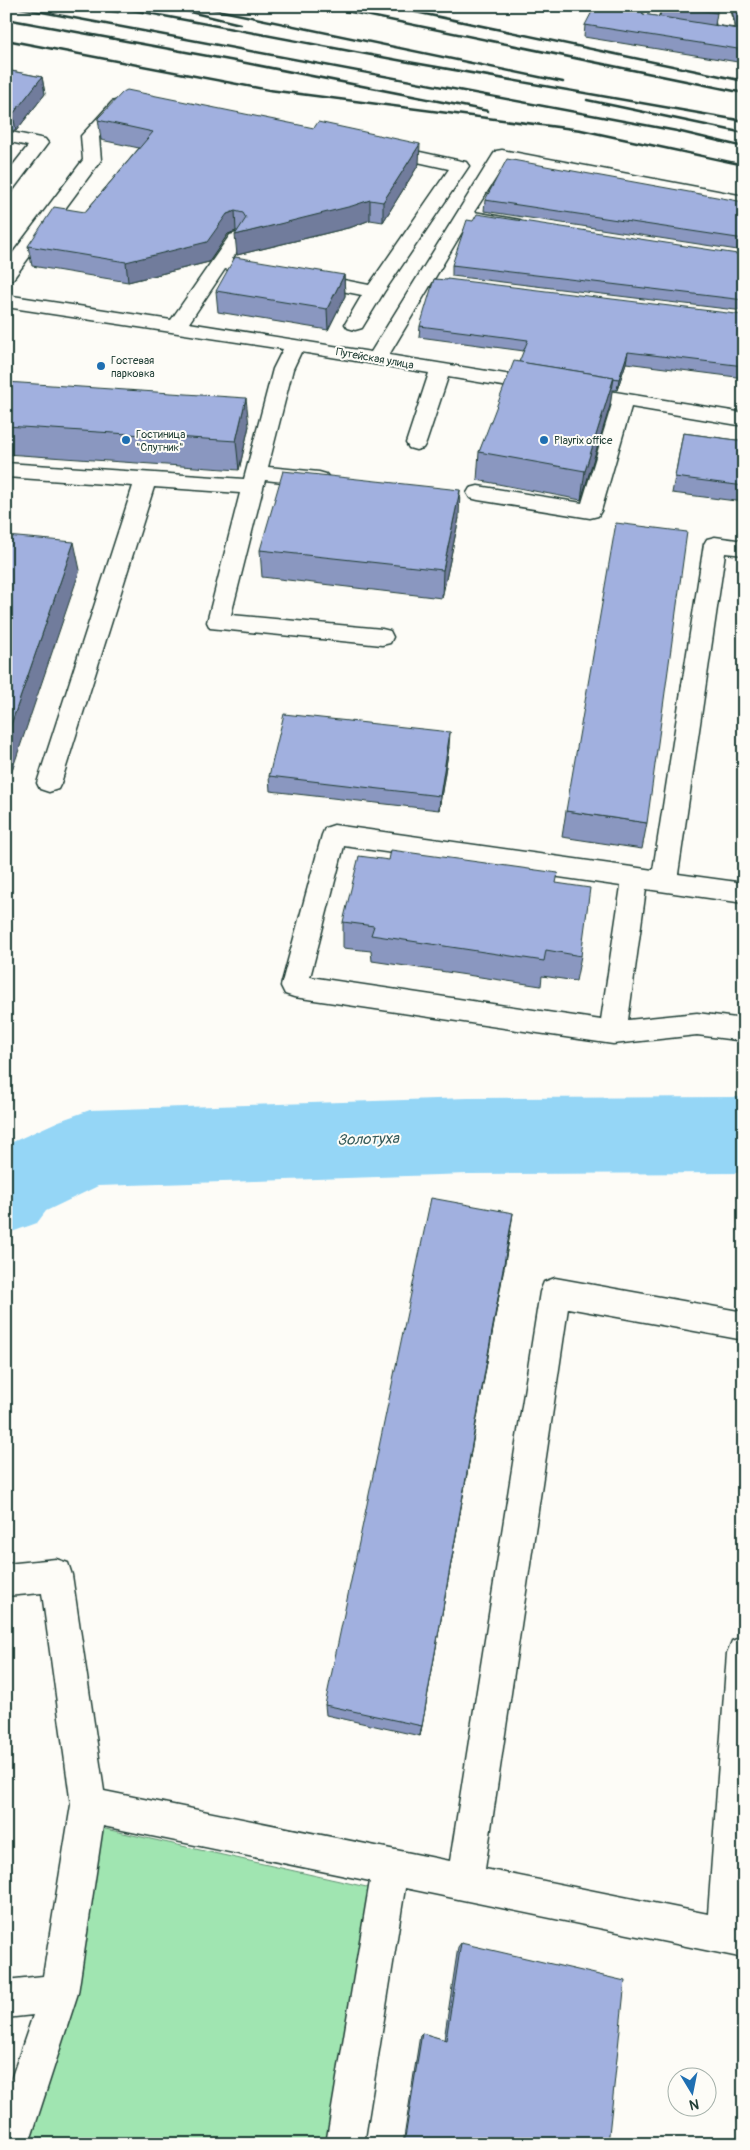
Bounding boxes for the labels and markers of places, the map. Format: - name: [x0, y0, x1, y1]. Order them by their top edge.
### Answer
- place label: Гостевая парковка: [111, 354, 155, 380]
- marker: Гостевая парковка: [95, 360, 107, 372]
- place label: Гостиница "Спутник": [136, 428, 185, 454]
- marker: Гостиница "Спутник": [120, 434, 132, 446]
- marker: Playrix office: [538, 434, 550, 446]
- place label: Playrix office: [554, 434, 613, 447]

